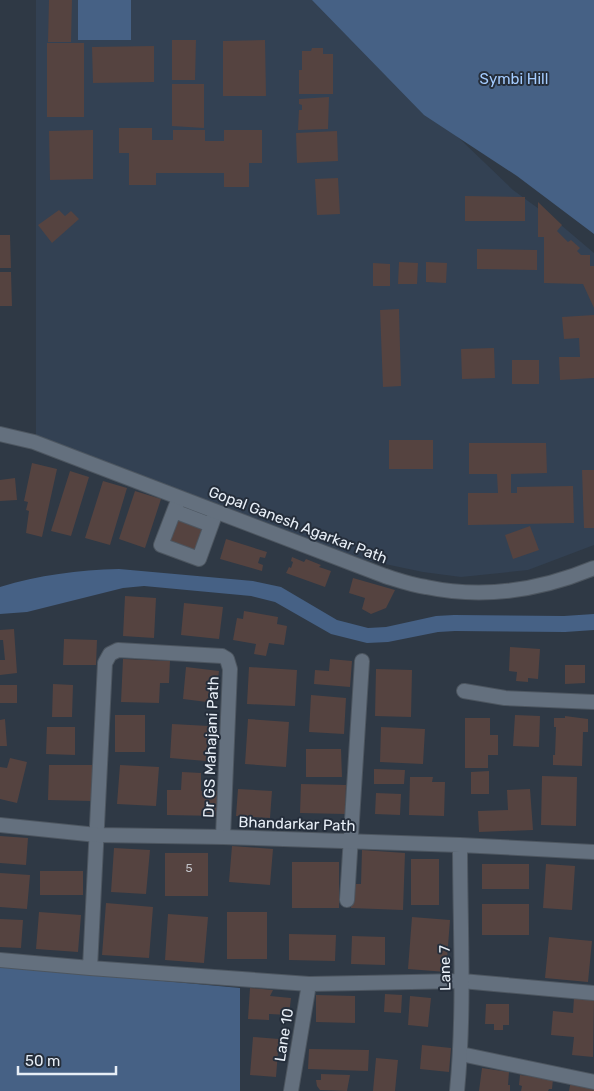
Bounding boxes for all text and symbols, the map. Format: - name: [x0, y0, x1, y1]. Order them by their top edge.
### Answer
- park label: Symbi Hill: [480, 70, 548, 88]
- street label: Gopal Ganesh Agarkar Path: [206, 483, 390, 567]
- street label: Dr GS Mahajani Path: [200, 676, 222, 818]
- street label: Bhandarkar Path: [238, 813, 356, 835]
- house number: 5: [185, 861, 193, 875]
- street label: Lane 7: [436, 945, 454, 991]
- street label: Lane 10: [271, 1007, 297, 1063]
- scale bar: [18, 1044, 115, 1076]
- text: 50 m: [25, 1052, 60, 1070]

